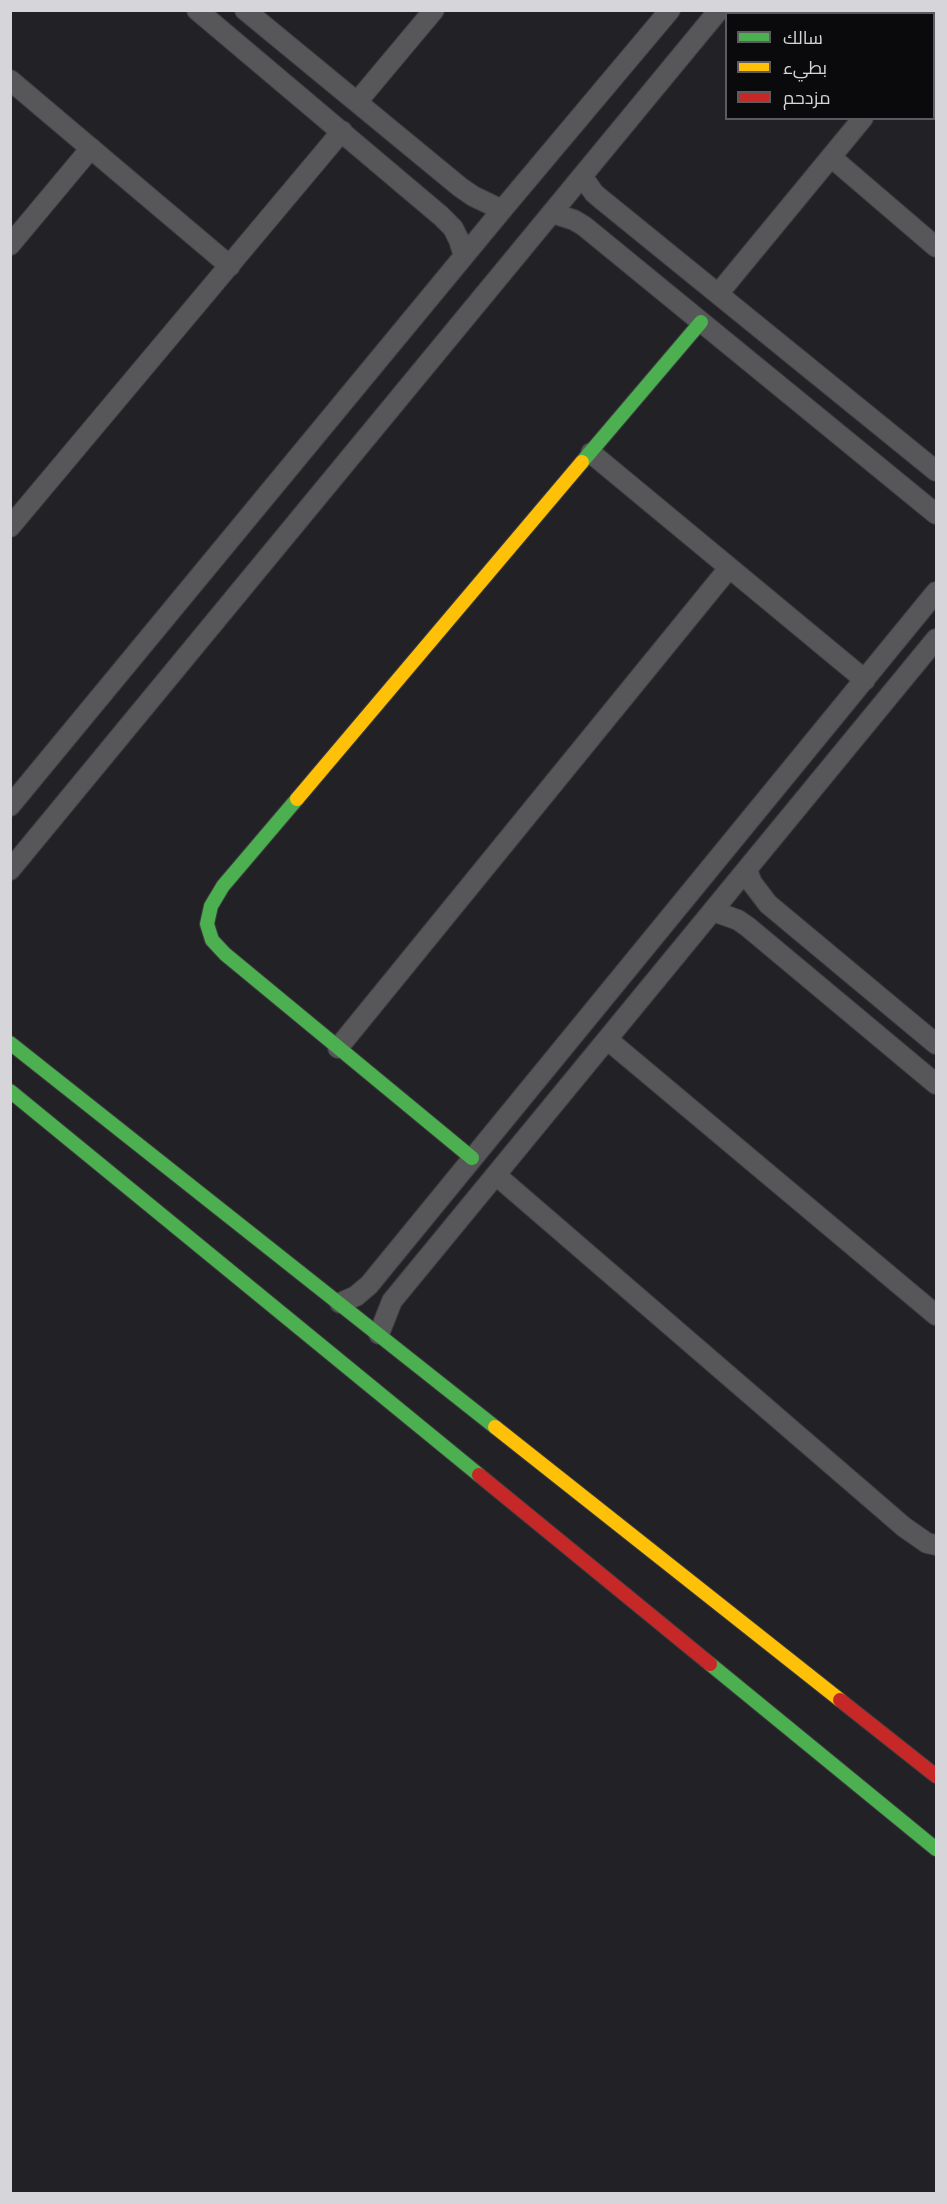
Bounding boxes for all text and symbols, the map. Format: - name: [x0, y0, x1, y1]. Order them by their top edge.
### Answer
- legend: [725, 12, 935, 120]
- text: سالك: [783, 26, 823, 49]
- text: بطيء: [783, 56, 827, 79]
- text: مزدحم: [783, 86, 831, 109]

